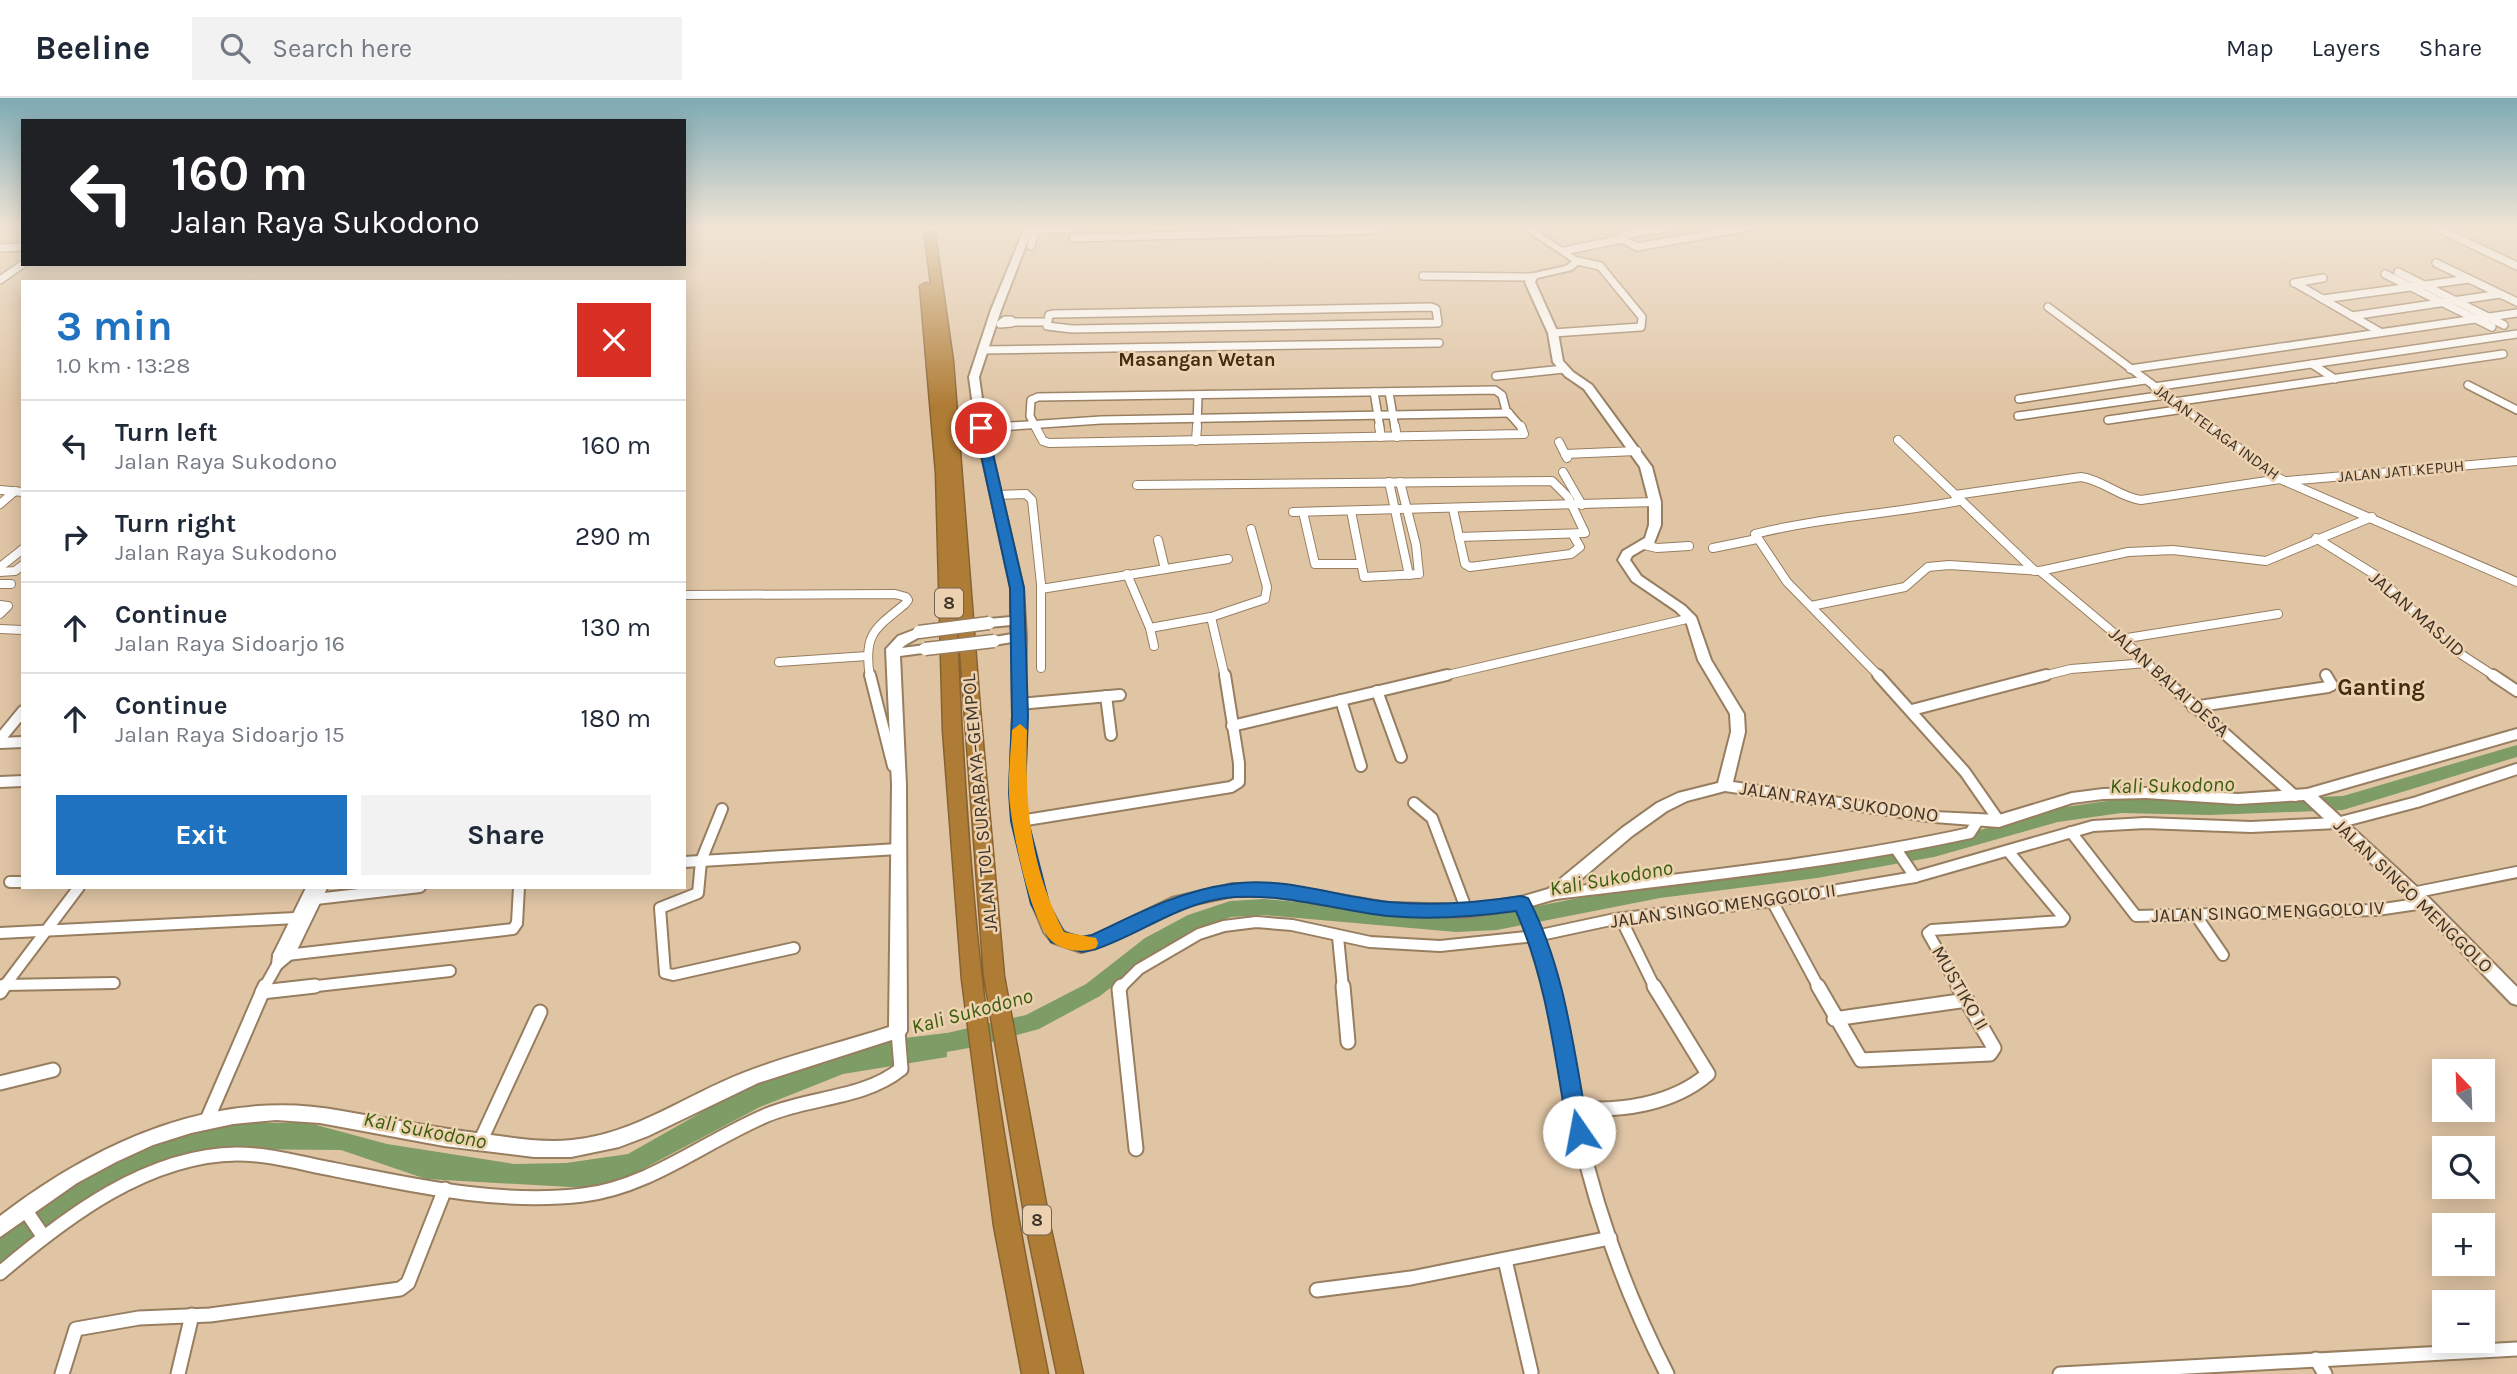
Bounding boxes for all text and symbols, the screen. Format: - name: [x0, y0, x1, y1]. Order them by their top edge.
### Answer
- search box: [192, 17, 682, 80]
- text: Beeline: [35, 29, 150, 67]
- icon: search: [216, 29, 254, 67]
- text: Search here: [272, 33, 412, 64]
- text: Map: [2226, 34, 2274, 62]
- text: Layers: [2312, 34, 2381, 62]
- text: Share: [2419, 34, 2482, 62]
- text: 160 m: [171, 145, 308, 202]
- icon: left: [56, 147, 147, 238]
- text: Jalan Raya Sukodono: [171, 204, 480, 241]
- text: 3 min: [56, 301, 173, 351]
- button: close: [577, 303, 651, 377]
- district label: Masangan Wetan: [1118, 349, 1276, 371]
- text: 1.0 km · 13:28: [56, 352, 190, 379]
- street label: JALAN TELAGA INDAH: [2151, 380, 2283, 484]
- pin: [951, 398, 1011, 458]
- icon: arrive: [962, 409, 1000, 447]
- text: Turn left: [115, 417, 217, 448]
- icon: left: [56, 427, 94, 465]
- text: 160 m: [582, 430, 651, 461]
- text: Jalan Raya Sukodono: [115, 448, 337, 475]
- street label: JALAN JATI KEPUH: [2337, 456, 2465, 486]
- text: Turn right: [115, 508, 236, 539]
- icon: right: [56, 518, 94, 556]
- text: 290 m: [575, 521, 651, 552]
- text: Jalan Raya Sukodono: [115, 539, 337, 566]
- street label: JALAN MASJID: [2365, 566, 2469, 662]
- road number: 8: [935, 588, 963, 618]
- text: Continue: [115, 599, 227, 630]
- icon: ahead: [56, 609, 94, 647]
- text: 130 m: [581, 612, 651, 643]
- street label: JALAN BALAI DESA: [2104, 622, 2234, 742]
- text: Jalan Raya Sidoarjo 16: [115, 630, 345, 657]
- street label: JALAN TOL SURABAYA–GEMPOL: [958, 673, 1002, 933]
- district label: Ganting: [2337, 674, 2425, 701]
- text: Continue: [115, 690, 227, 721]
- icon: ahead: [56, 700, 94, 738]
- text: 180 m: [581, 703, 651, 734]
- text: Jalan Raya Sidoarjo 15: [115, 721, 345, 748]
- water label: Kali Sukodono: [2109, 772, 2235, 798]
- street label: JALAN RAYA SUKODONO: [1738, 777, 1940, 827]
- button: Exit: [56, 795, 347, 875]
- button: Share: [361, 795, 651, 875]
- street label: JALAN SINGO MENGGOLO: [2329, 814, 2497, 978]
- water label: Kali Sukodono: [1548, 855, 1675, 901]
- street label: JALAN SINGO MENGGOLO II: [1609, 879, 1837, 933]
- street label: JALAN SINGO MENGGOLO IV: [2151, 897, 2385, 927]
- street label: MUSTIKO II: [1927, 942, 1993, 1034]
- water label: Kali Sukodono: [909, 983, 1036, 1039]
- north arrow: [2432, 1059, 2496, 1122]
- map controls: [2432, 1059, 2495, 1353]
- position arrow: [1542, 1095, 1616, 1169]
- water label: Kali Sukodono: [362, 1106, 489, 1154]
- button: search: [2432, 1136, 2495, 1199]
- road number: 8: [1023, 1205, 1051, 1234]
- button: +: [2432, 1213, 2495, 1276]
- button: −: [2432, 1290, 2495, 1353]

